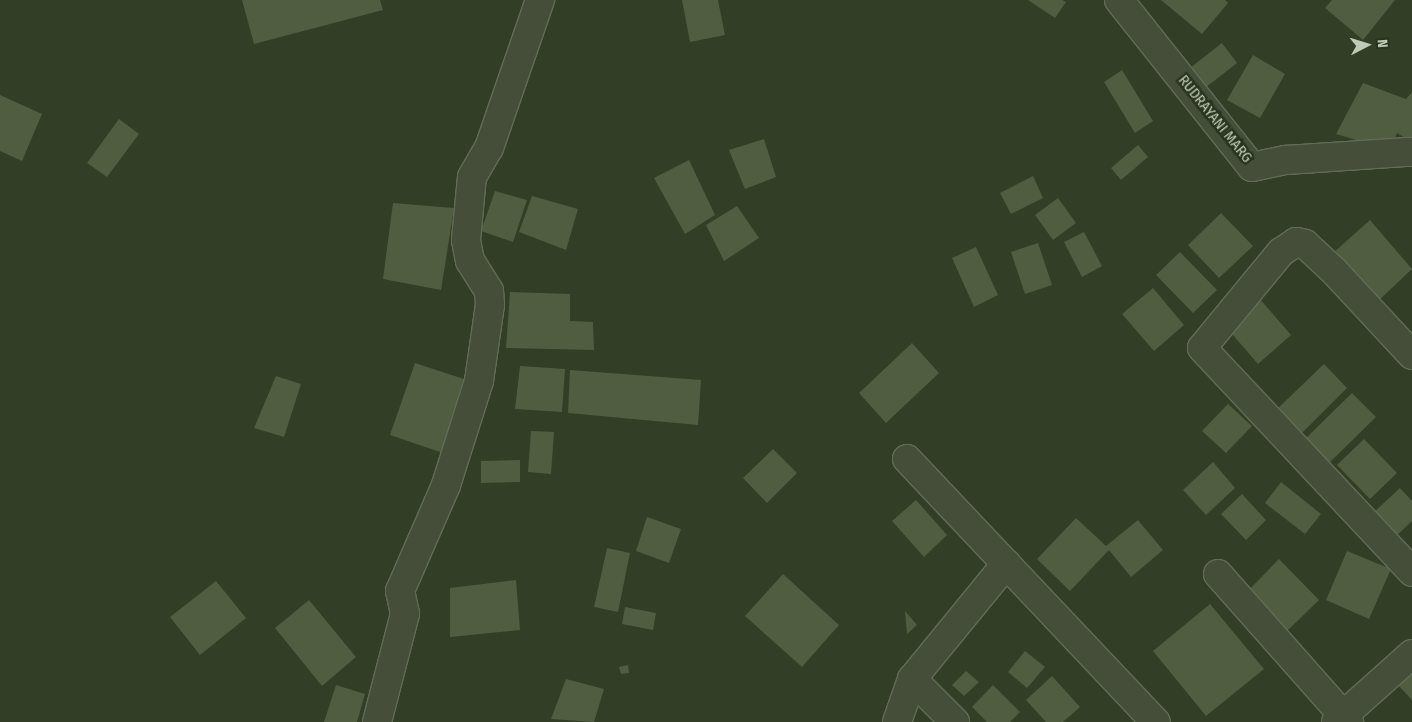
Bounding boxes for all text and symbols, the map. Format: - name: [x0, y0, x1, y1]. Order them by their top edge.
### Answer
- north arrow: [1342, 20, 1392, 70]
- text: N: [1374, 39, 1391, 49]
- street label: RUDRAYANI MARG: [1174, 72, 1256, 166]

